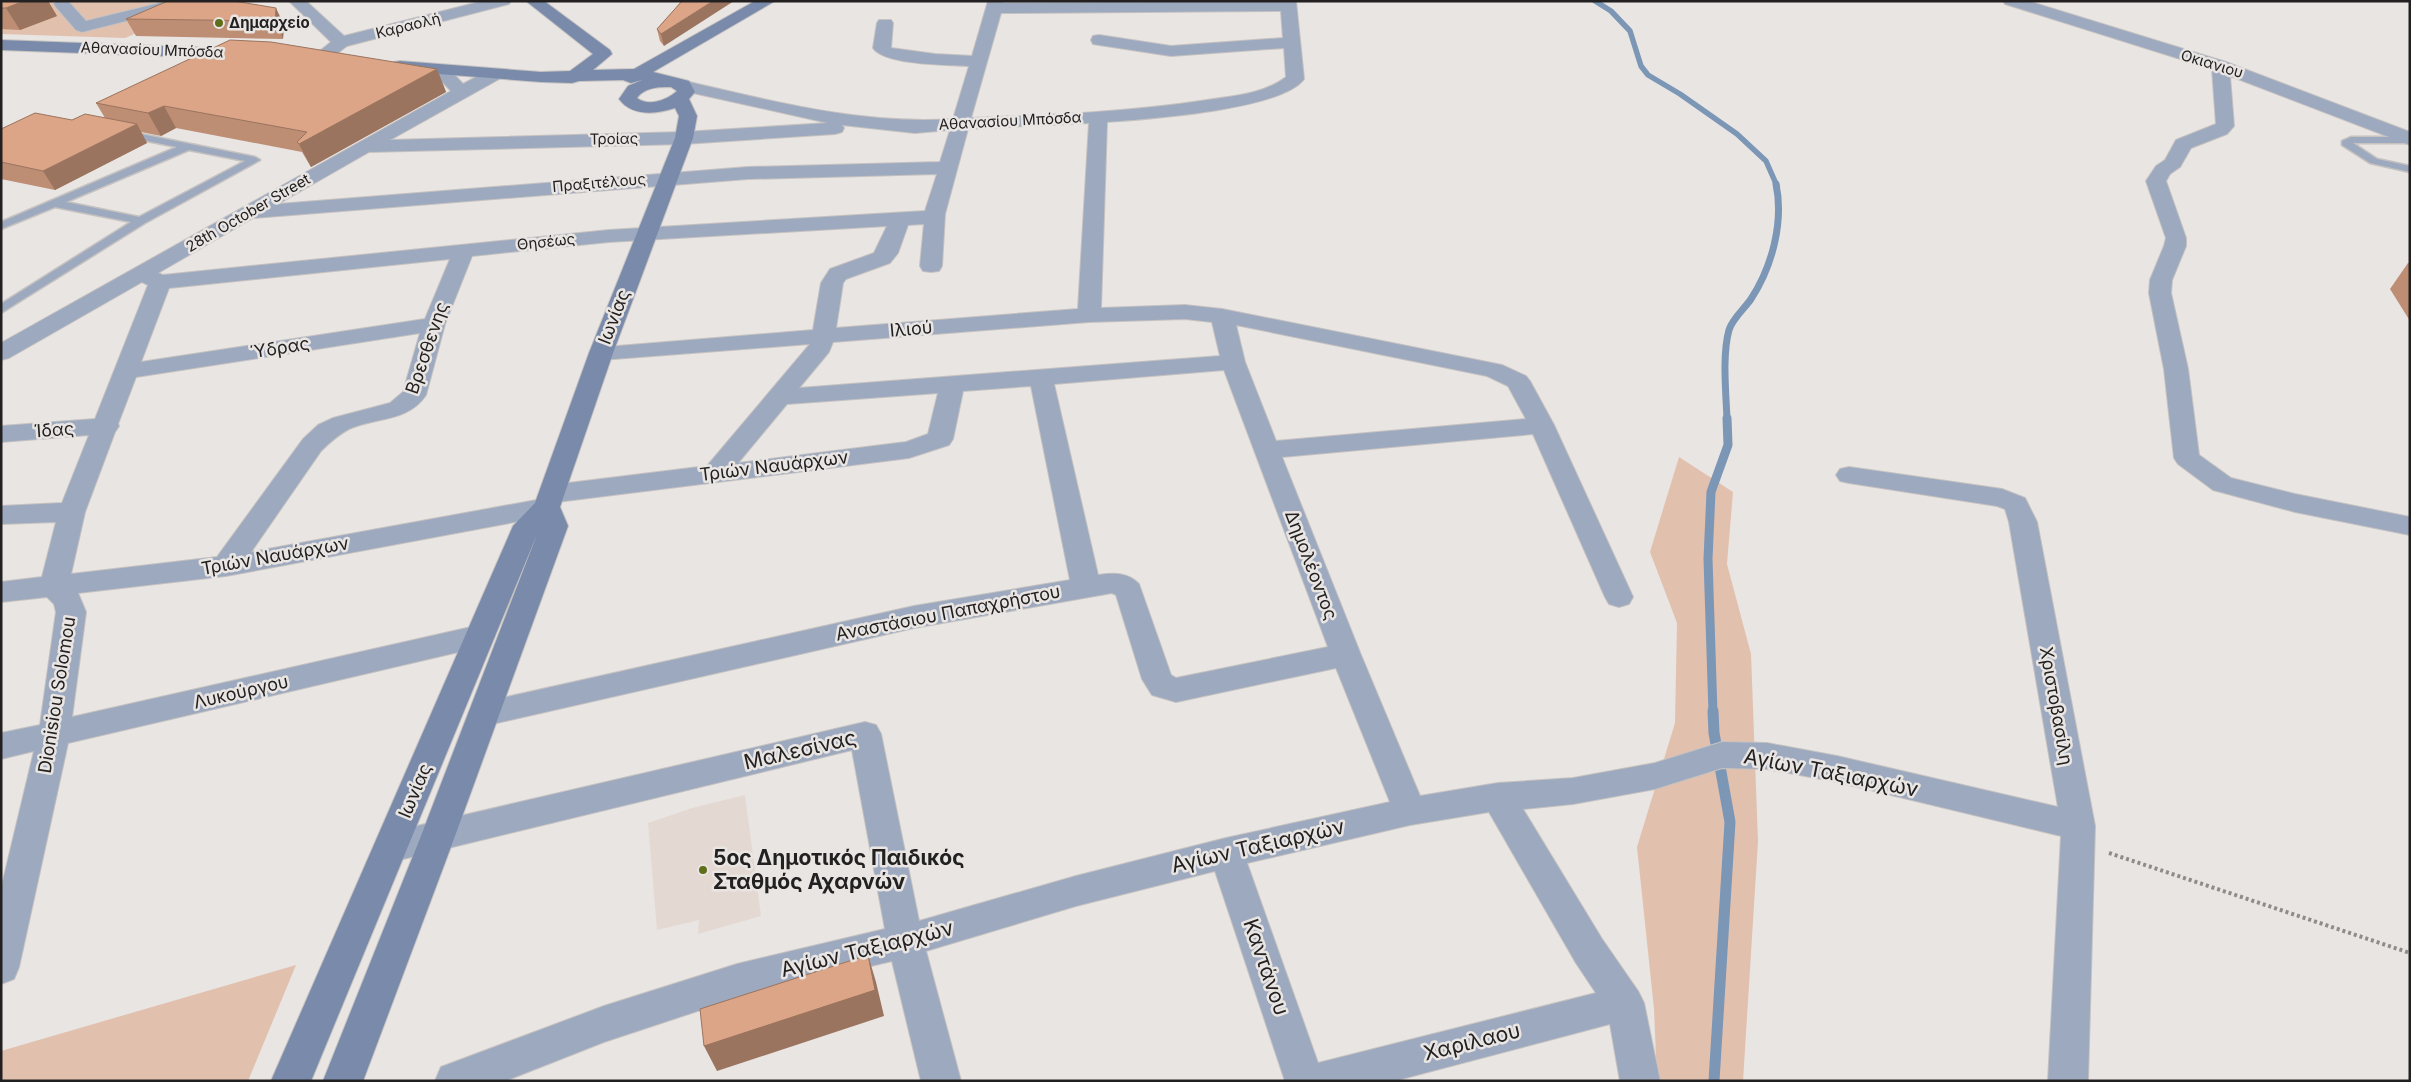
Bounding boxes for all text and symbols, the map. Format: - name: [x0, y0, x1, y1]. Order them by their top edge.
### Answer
- street label: Καραολή: [374, 8, 442, 43]
- place label: Δημαρχείο: [229, 13, 310, 32]
- marker: Δημαρχείο: [213, 17, 225, 29]
- street label: Αθανασίου Μπόσδα: [80, 38, 224, 61]
- street label: Οκιανιου: [2179, 45, 2246, 82]
- street label: Αθανασίου Μπόσδα: [938, 107, 1082, 134]
- street label: Τροίας: [590, 129, 638, 148]
- street label: 28th October Street: [182, 169, 313, 256]
- street label: Πραξιτέλους: [551, 169, 647, 196]
- street label: Θησέως: [516, 229, 576, 254]
- street label: Ιωνίας: [594, 286, 634, 347]
- street label: Βρεσθενης: [401, 299, 452, 397]
- street label: Ιλιού: [889, 316, 933, 341]
- street label: Ύδρας: [249, 332, 311, 363]
- street label: Ίδας: [33, 418, 75, 441]
- street label: Τριών Ναυάρχων: [698, 446, 850, 485]
- street label: Δημολέοντος: [1281, 507, 1342, 622]
- street label: Τριών Ναυάρχων: [200, 532, 351, 579]
- street label: Αναστάσιου Παπαχρήστου: [834, 580, 1062, 645]
- street label: Dionisiou Solomou: [34, 615, 79, 775]
- street label: Χριστοβασίλη: [2036, 645, 2077, 767]
- street label: Λυκούργου: [191, 670, 290, 713]
- street label: Μαλεσίνας: [741, 724, 858, 775]
- street label: Αγίων Ταξιαρχών: [1742, 743, 1920, 802]
- street label: Ιωνίας: [394, 760, 435, 821]
- street label: Αγίων Ταξιαρχών: [1169, 813, 1347, 878]
- place label: 5ος Δημοτικός Παιδικός Σταθμός Αχαρνών: [713, 845, 965, 894]
- marker: 5ος Δημοτικός Παιδικός Σταθμός Αχαρνών: [697, 864, 709, 876]
- street label: Αγίων Ταξιαρχών: [778, 915, 956, 982]
- street label: Καντάνου: [1238, 915, 1295, 1018]
- street label: Χαριλαου: [1421, 1017, 1523, 1066]

